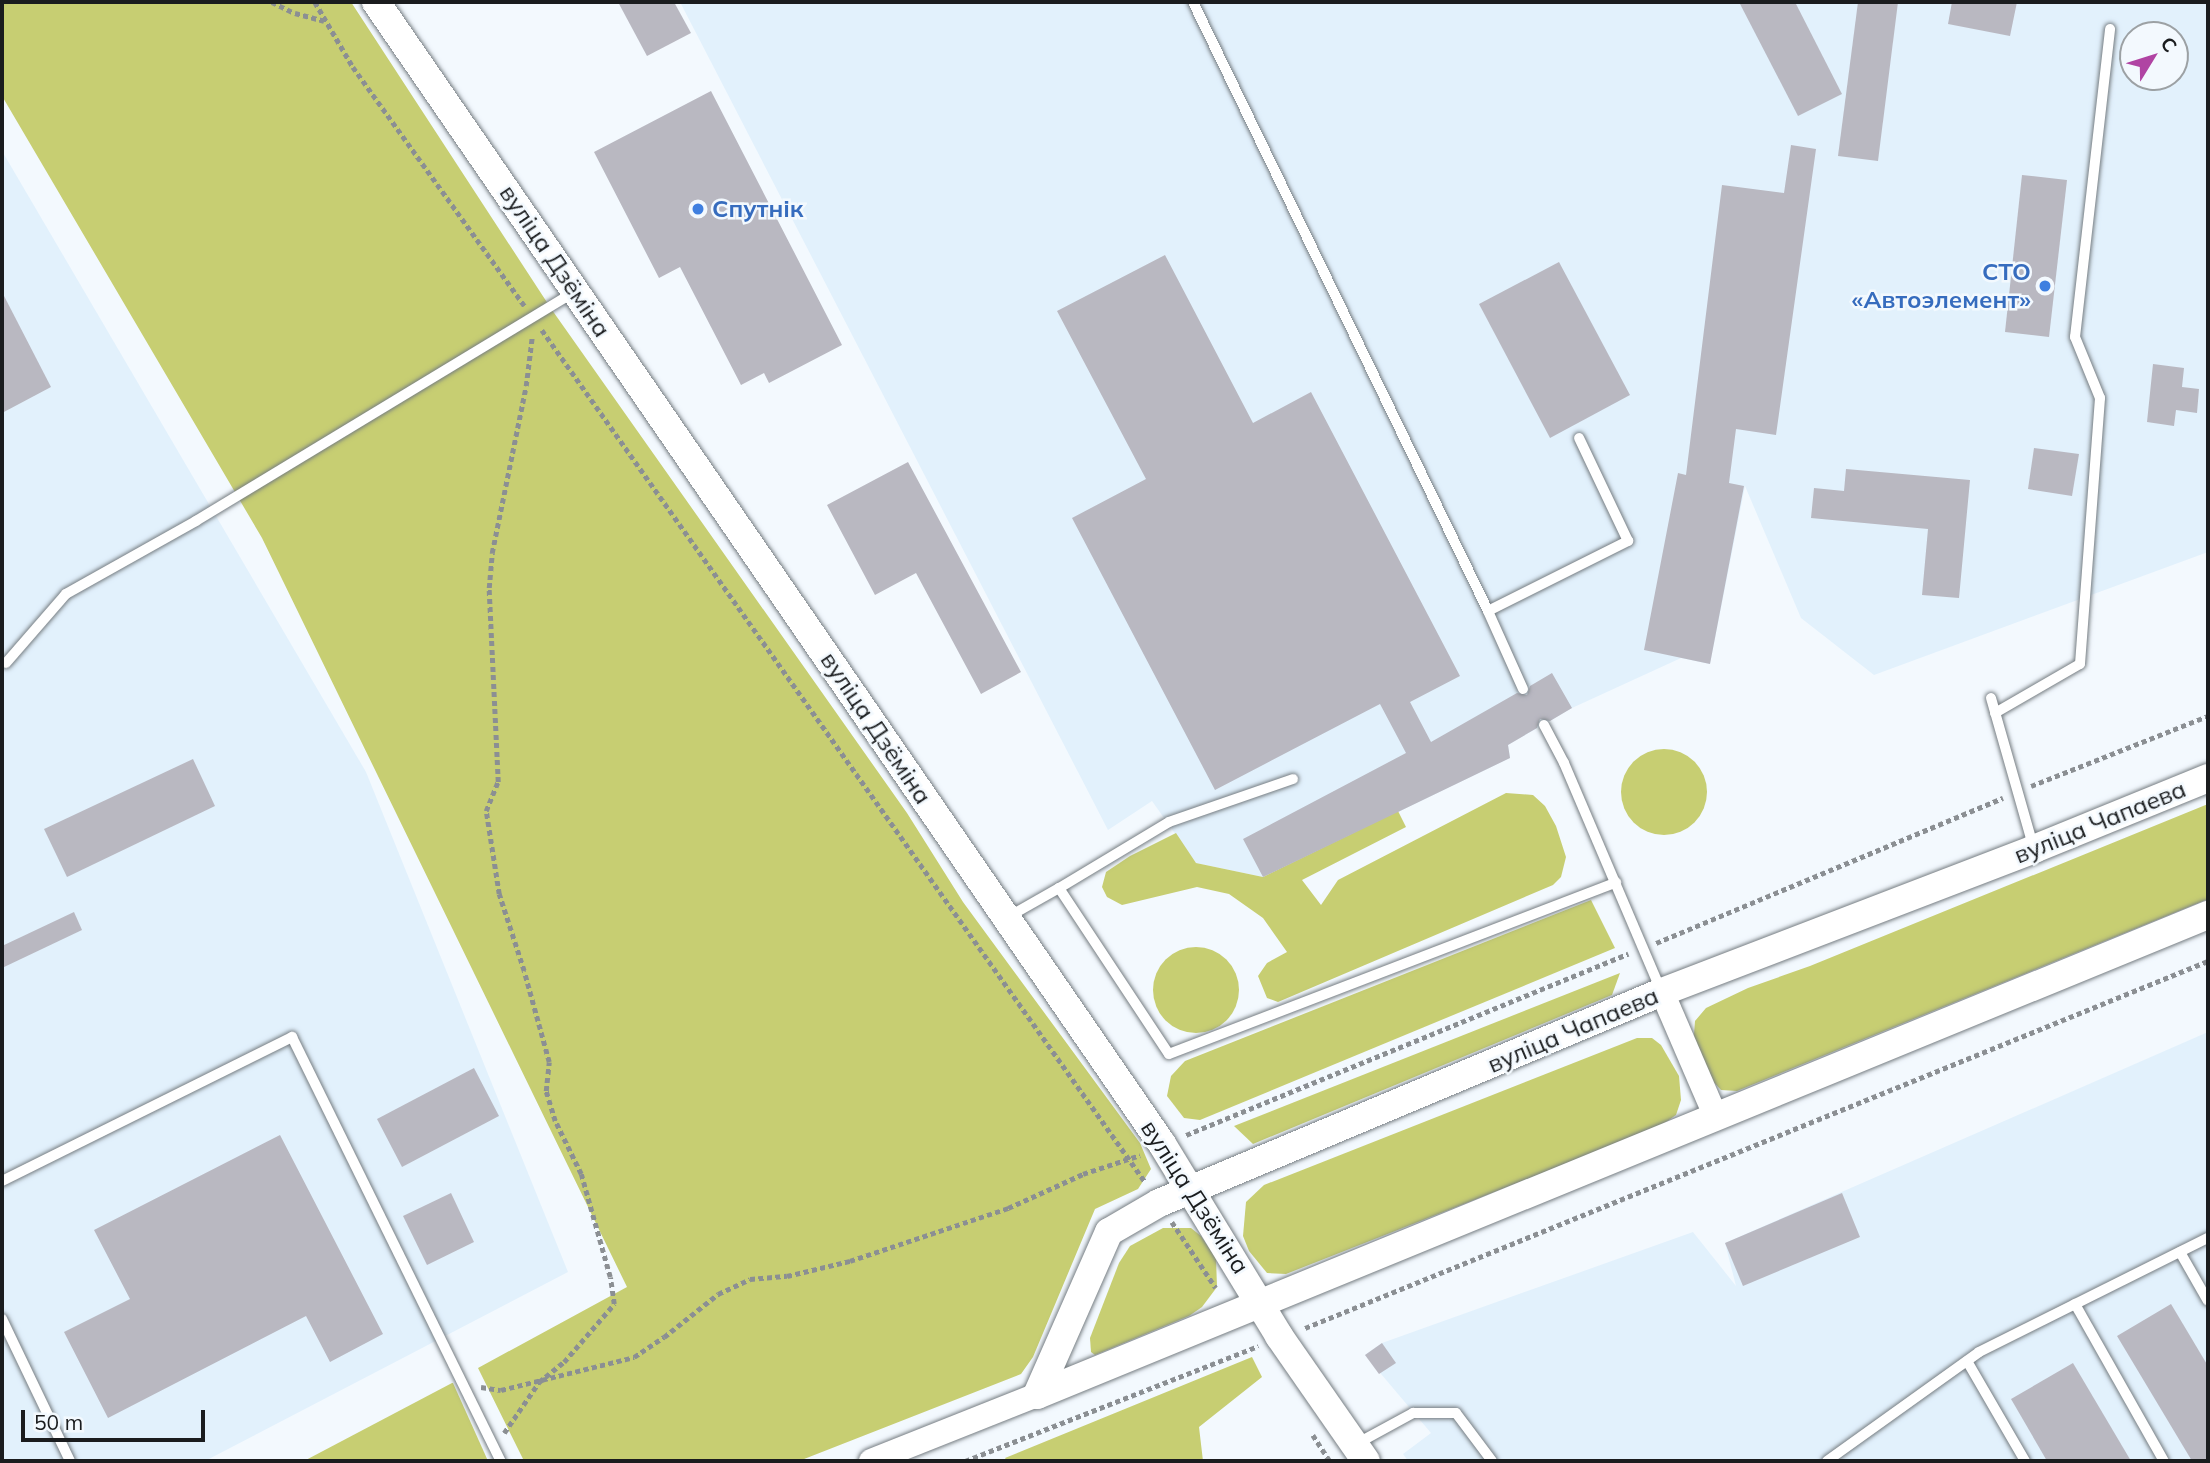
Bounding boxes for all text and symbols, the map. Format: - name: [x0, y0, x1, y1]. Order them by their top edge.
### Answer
- north arrow: [2119, 21, 2189, 91]
- text: С: [2156, 32, 2182, 57]
- street label: вуліца Дзёміна: [494, 180, 616, 342]
- place label: Спутнік: [712, 195, 804, 223]
- marker: Спутнік: [690, 201, 706, 217]
- place label: СТО «Автоэлемент»: [1852, 258, 2031, 314]
- marker: СТО «Автоэлемент»: [2037, 278, 2053, 294]
- street label: вуліца Дзёміна: [815, 647, 937, 809]
- street label: вуліца Чапаева: [2010, 774, 2190, 870]
- street label: вуліца Чапаева: [1483, 981, 1663, 1079]
- street label: вуліца Дзёміна: [1135, 1115, 1255, 1279]
- scale bar: [24, 1396, 208, 1440]
- text: 50 m: [34, 1409, 83, 1435]

